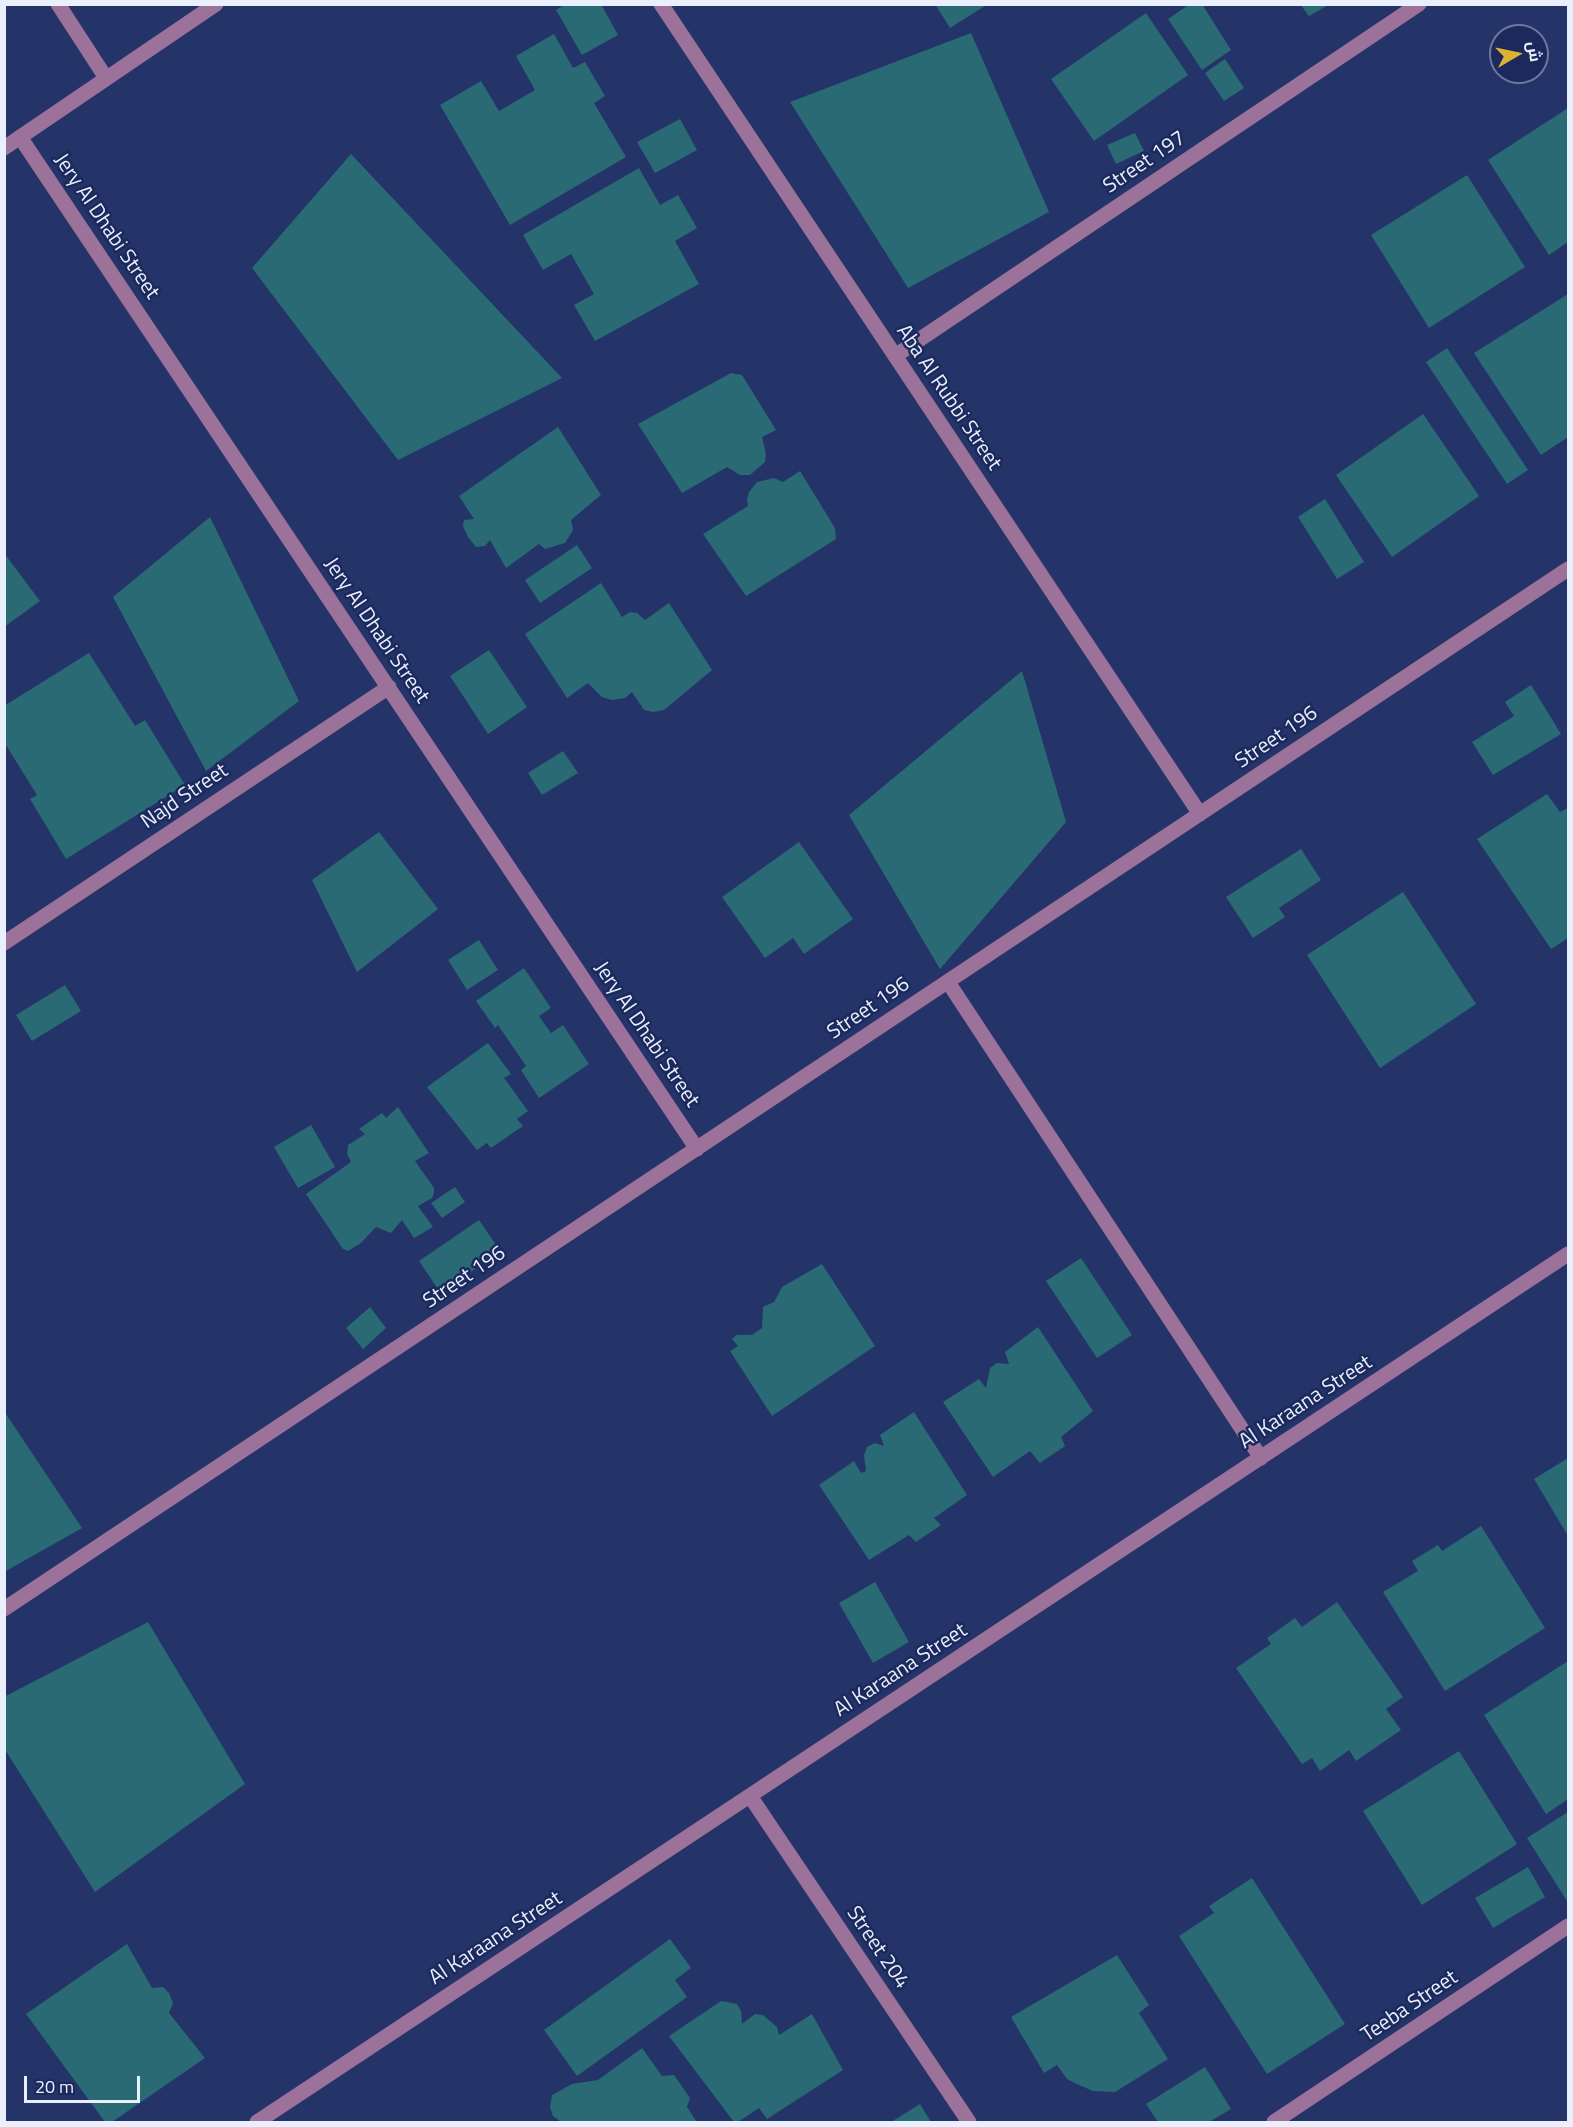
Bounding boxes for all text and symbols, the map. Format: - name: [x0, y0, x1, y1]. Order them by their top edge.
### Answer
- north arrow: [1489, 24, 1549, 84]
- text: ش: [1521, 39, 1548, 64]
- street label: Street 197: [1099, 126, 1191, 200]
- street label: Jery Al Dhabi Street: [48, 149, 164, 305]
- street label: Aba Al Rubbi Street: [890, 320, 1006, 476]
- street label: Jery Al Dhabi Street: [318, 553, 434, 709]
- street label: Street 196: [1231, 701, 1323, 775]
- street label: Najd Street: [137, 759, 233, 835]
- street label: Jery Al Dhabi Street: [588, 957, 704, 1113]
- street label: Street 196: [823, 972, 915, 1046]
- street label: Street 196: [419, 1241, 511, 1315]
- street label: Al Karaana Street: [1235, 1351, 1377, 1455]
- street label: Al Karaana Street: [830, 1619, 972, 1723]
- street label: Al Karaana Street: [425, 1887, 567, 1991]
- street label: Street 204: [840, 1902, 914, 1994]
- street label: Teeba Street: [1357, 1966, 1463, 2048]
- scale bar: [27, 2064, 142, 2102]
- text: 20 m: [35, 2073, 74, 2100]

